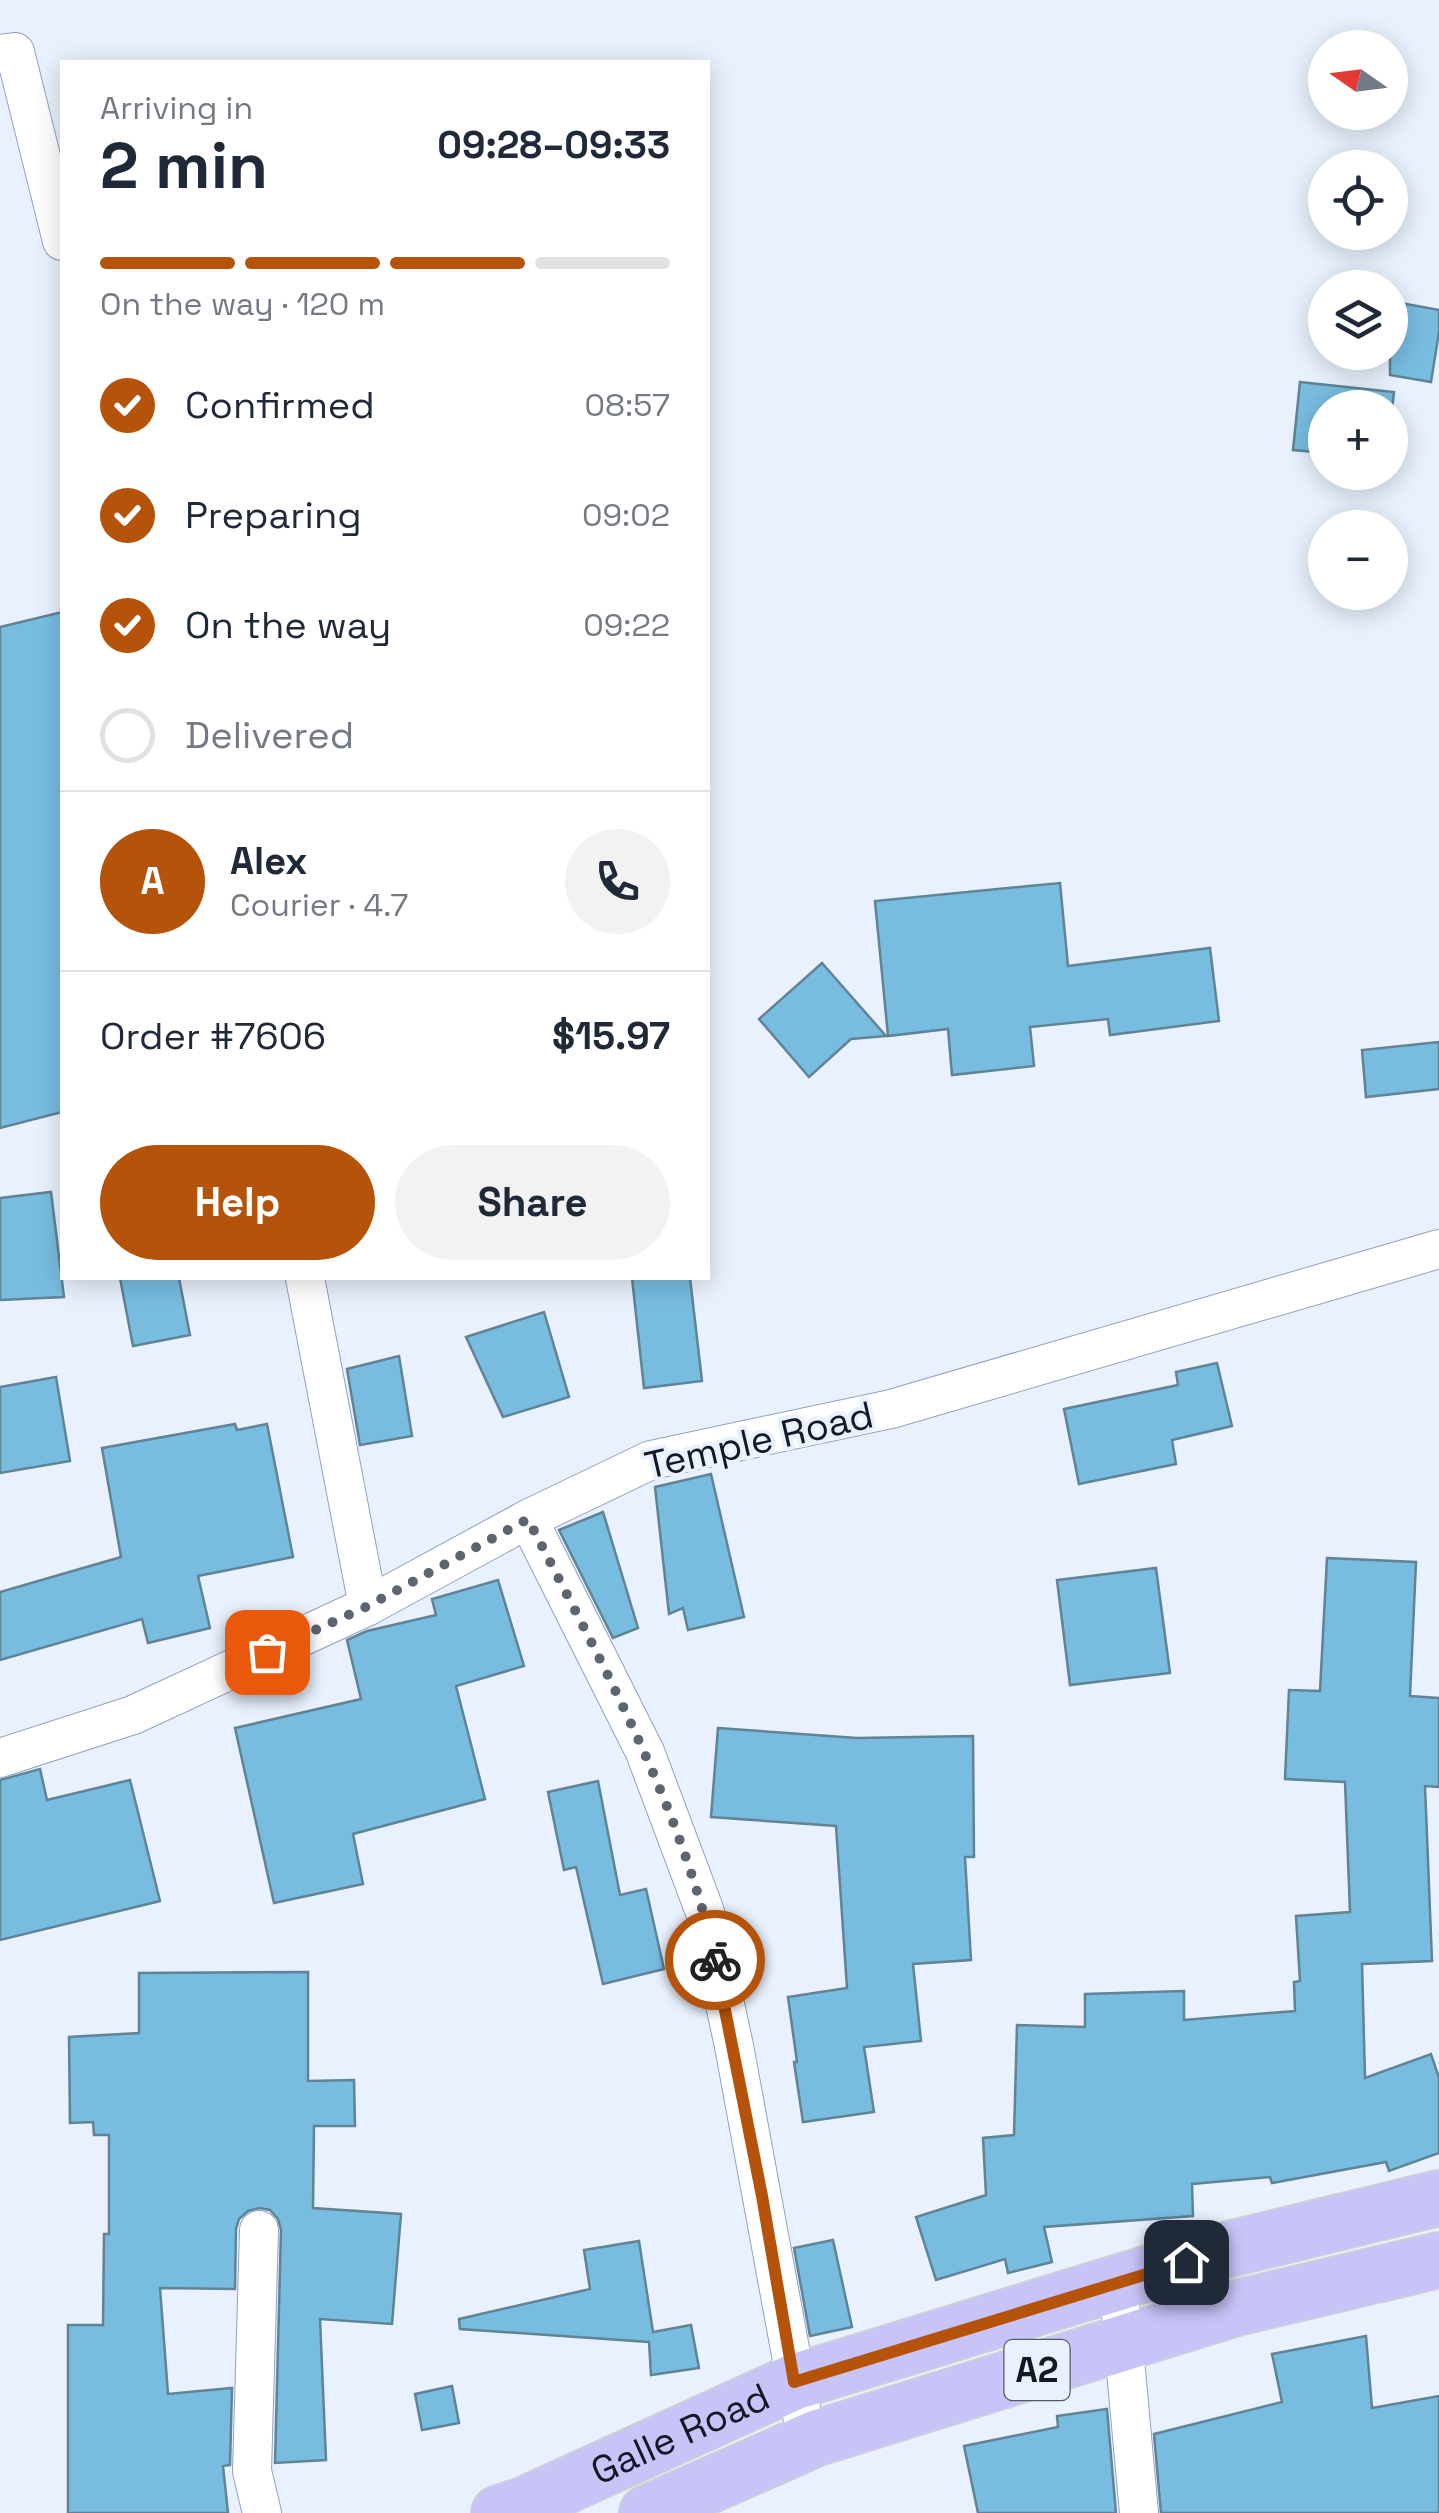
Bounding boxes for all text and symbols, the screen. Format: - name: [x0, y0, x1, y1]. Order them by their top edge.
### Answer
- north arrow: [1308, 30, 1408, 130]
- map controls: [1308, 30, 1408, 610]
- text: Arriving in: [100, 88, 253, 128]
- text: 09:28–09:33: [437, 121, 670, 169]
- text: 2 min: [100, 124, 268, 207]
- button: locate: [1308, 150, 1408, 250]
- button: layers: [1308, 270, 1408, 370]
- text: On the way · 120 m: [100, 284, 385, 324]
- icon: check: [100, 378, 155, 433]
- text: Confirmed: [185, 381, 375, 429]
- text: 08:57: [585, 385, 670, 425]
- button: +: [1308, 390, 1408, 490]
- icon: check: [100, 488, 155, 543]
- text: Preparing: [185, 491, 362, 539]
- text: 09:02: [582, 495, 670, 535]
- button: −: [1308, 510, 1408, 610]
- icon: check: [100, 598, 155, 653]
- text: On the way: [185, 601, 391, 649]
- text: 09:22: [583, 605, 670, 645]
- text: Delivered: [185, 711, 354, 759]
- button: phone: [565, 829, 670, 934]
- text: Alex: [230, 837, 307, 885]
- text: A: [140, 857, 165, 905]
- text: Courier · 4.7: [230, 885, 408, 925]
- text: Order #7606: [100, 1012, 326, 1060]
- text: $15.97: [552, 1012, 670, 1060]
- button: Help: [100, 1145, 375, 1260]
- button: Share: [395, 1145, 670, 1260]
- street label: Temple Road: [640, 1390, 878, 1490]
- pin: [225, 1610, 310, 1695]
- icon: bag: [240, 1625, 295, 1680]
- courier: [665, 1910, 765, 2010]
- icon: bike: [688, 1933, 743, 1988]
- pin: [1144, 2220, 1229, 2305]
- icon: home: [1159, 2235, 1214, 2290]
- road number: A2: [1004, 2340, 1070, 2400]
- street label: Galle Road: [583, 2372, 777, 2495]

